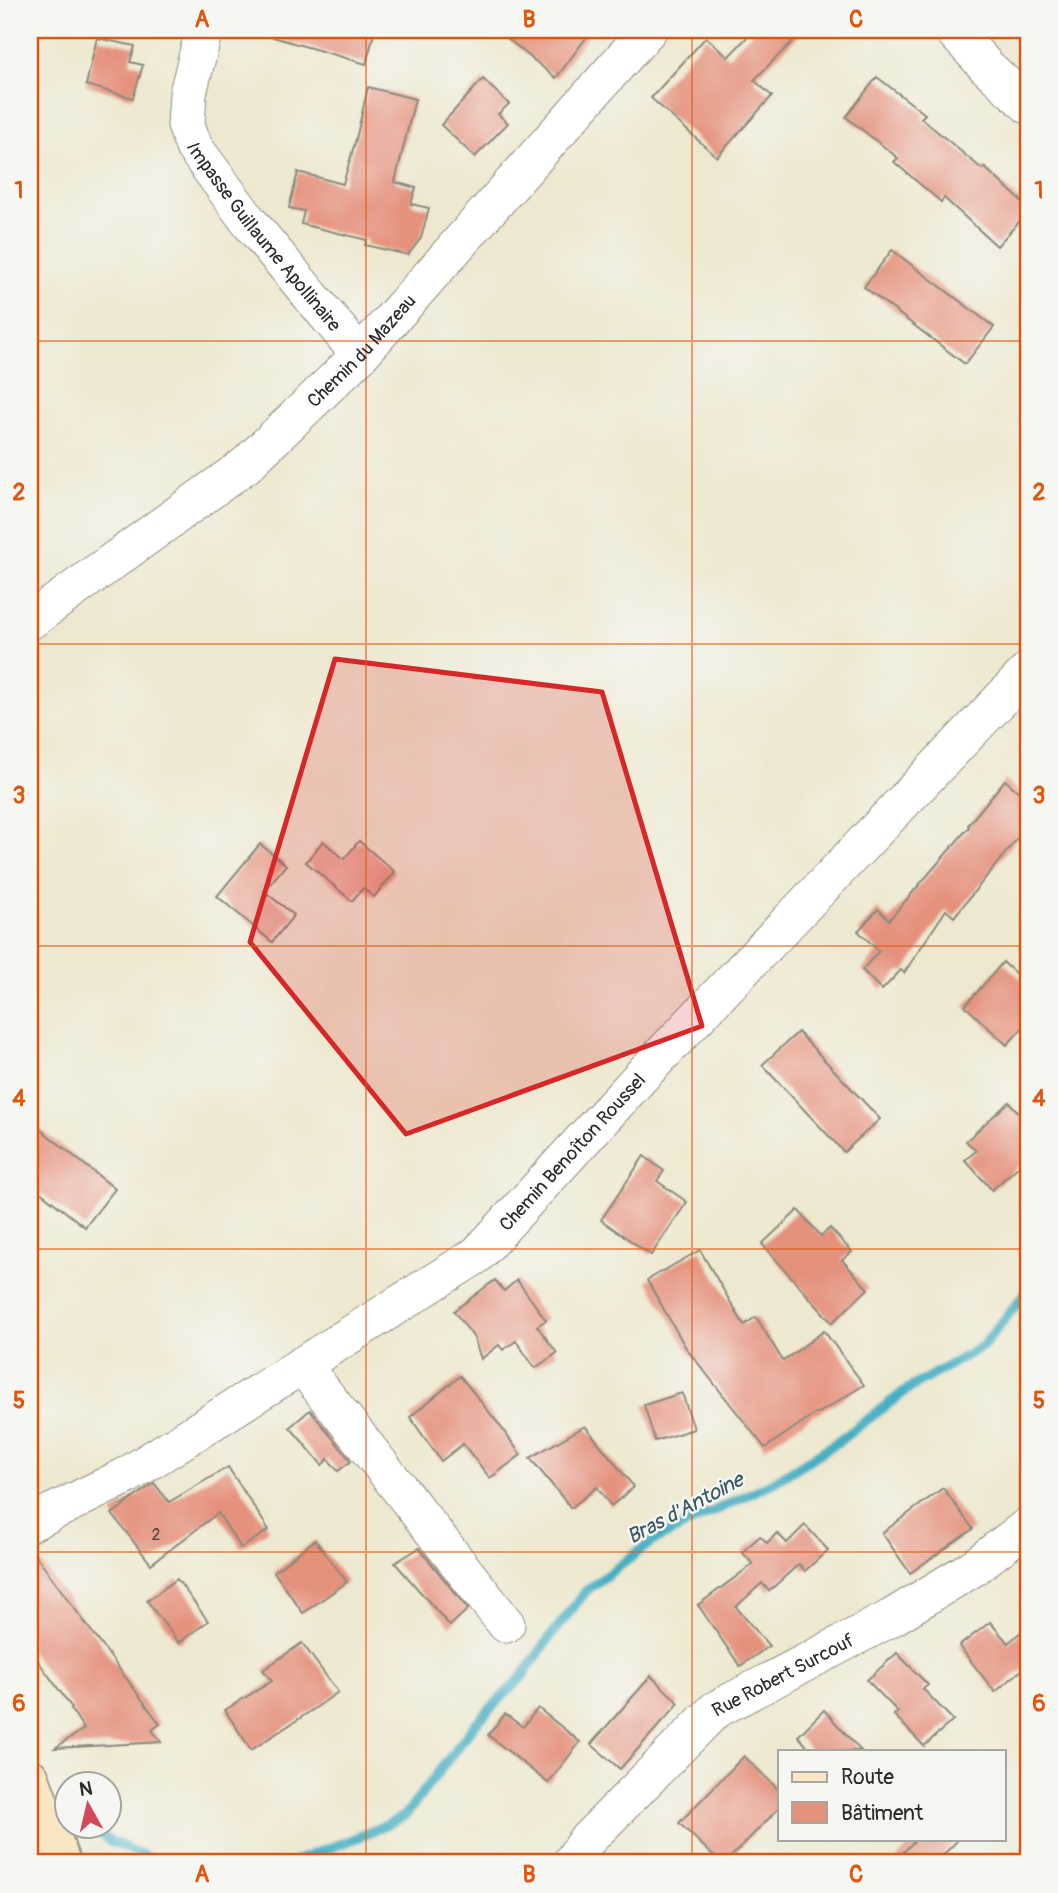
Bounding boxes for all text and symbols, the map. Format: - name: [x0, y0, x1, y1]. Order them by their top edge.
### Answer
- text: A: [195, 5, 210, 34]
- text: B: [522, 5, 536, 34]
- text: C: [849, 5, 863, 34]
- street label: Impasse Guillaume Apollinaire: [180, 139, 347, 337]
- text: 1: [15, 176, 24, 205]
- text: 1: [1035, 176, 1044, 205]
- street label: Chemin du Mazeau: [302, 289, 421, 413]
- text: 2: [13, 478, 26, 507]
- text: 2: [1033, 478, 1046, 507]
- text: 3: [13, 781, 25, 810]
- text: 3: [1033, 781, 1045, 810]
- street label: Chemin Benoîton Roussel: [494, 1068, 651, 1236]
- text: 4: [12, 1084, 26, 1113]
- text: 4: [1032, 1084, 1046, 1113]
- text: 5: [13, 1386, 25, 1415]
- text: 5: [1033, 1386, 1045, 1415]
- water label: Bras d'Antoine: [622, 1465, 751, 1550]
- house number: 2: [152, 1525, 161, 1545]
- street label: Rue Robert Surcouf: [708, 1628, 859, 1722]
- text: 6: [12, 1689, 26, 1718]
- text: 6: [1032, 1689, 1046, 1718]
- legend: [778, 1750, 1006, 1840]
- text: Route: [841, 1764, 894, 1791]
- north arrow: [52, 1770, 122, 1840]
- text: N: [78, 1776, 94, 1802]
- text: Bâtiment: [841, 1800, 924, 1827]
- text: A: [195, 1860, 210, 1889]
- text: B: [522, 1860, 536, 1889]
- text: C: [849, 1860, 863, 1889]

